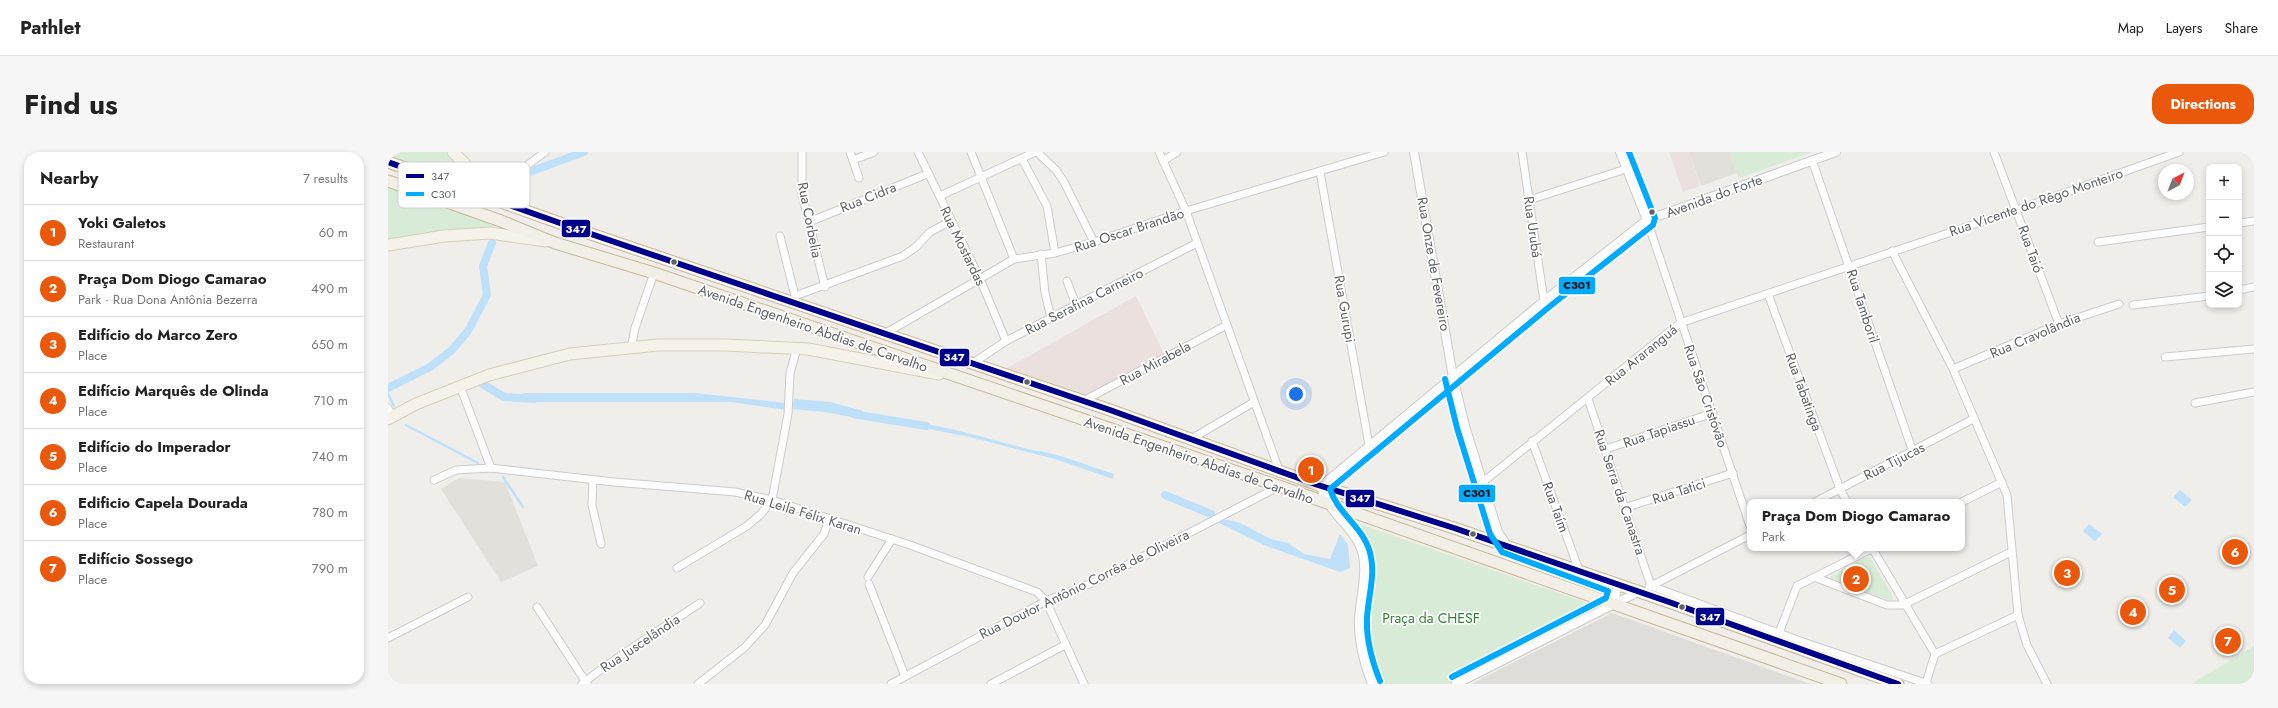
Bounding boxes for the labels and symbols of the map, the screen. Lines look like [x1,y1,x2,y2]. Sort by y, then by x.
legend [398,162,530,208]
street label: Rua Vicente do Rêgo Monteiro [1946,163,2126,241]
north arrow [2158,164,2194,200]
text: 347 [431,168,449,184]
street label: Avenida do Forte [1663,169,1765,223]
street label: Rua Cidra [837,177,899,217]
street label: Rua Corbelia [793,180,827,260]
text: C301 [431,186,456,202]
street label: Rua Onze de Fevereiro [1412,195,1456,333]
street label: Rua Urubá [1519,195,1547,259]
street label: Rua Mostardas [935,203,991,289]
street label: Rua Oscar Brandão [1072,203,1187,257]
unlabelled marker [1647,207,1657,217]
line badge: 347 [561,219,591,238]
text: 347 [565,221,587,237]
street label: Rua Taió [2013,222,2049,276]
unlabelled marker [669,257,679,267]
street label: Rua Serafina Carneiro [1022,262,1147,339]
street label: Rua Tamboril [1842,267,1884,345]
street label: Rua Gurupi [1329,274,1361,344]
line badge: C301 [1558,276,1596,295]
text: C301 [1563,277,1591,293]
street label: Avenida Engenheiro Abdias de Carvalho [696,279,931,377]
street label: Rua Cravolândia [1987,307,2083,363]
street label: Rua Araranguá [1601,320,1681,390]
street label: Rua Mirabela [1116,336,1194,390]
street label: Rua São Cristóvão [1679,342,1733,450]
line badge: 347 [939,348,970,367]
text: 347 [943,349,965,365]
street label: Rua Tabatinga [1781,350,1827,434]
unlabelled marker [1022,377,1032,387]
your location [1286,384,1306,404]
street label: Rua Tapiassu [1620,409,1698,453]
street label: Avenida Engenheiro Abdias de Carvalho [1082,411,1317,509]
street label: Rua Serra da Canastra [1589,427,1651,557]
street label: Rua Tijucas [1860,437,1928,485]
pin: 1 [1298,455,1324,485]
street label: Rua Tatici [1650,473,1708,509]
street label: Rua Taím [1538,479,1574,535]
line badge: C301 [1458,484,1496,503]
street label: Rua Leila Félix Karan [742,485,864,539]
text: C301 [1463,485,1491,501]
line badge: 347 [1345,489,1375,508]
text: 347 [1349,490,1371,506]
street label: Rua Doutor Antônio Corrêa de Oliveira [976,524,1192,644]
unlabelled marker [1468,529,1478,539]
pin: 6 [2222,537,2248,567]
pin: 3 [2054,558,2080,588]
pin: 2 [1843,564,1869,594]
pin: 5 [2159,575,2185,605]
pin: 4 [2120,597,2146,627]
unlabelled marker [1677,602,1687,612]
line badge: 347 [1695,607,1725,626]
park label: Praça da CHESF [1382,608,1480,628]
street label: Rua Juscelândia [596,609,684,677]
text: 347 [1699,609,1721,625]
pin: 7 [2215,626,2241,656]

